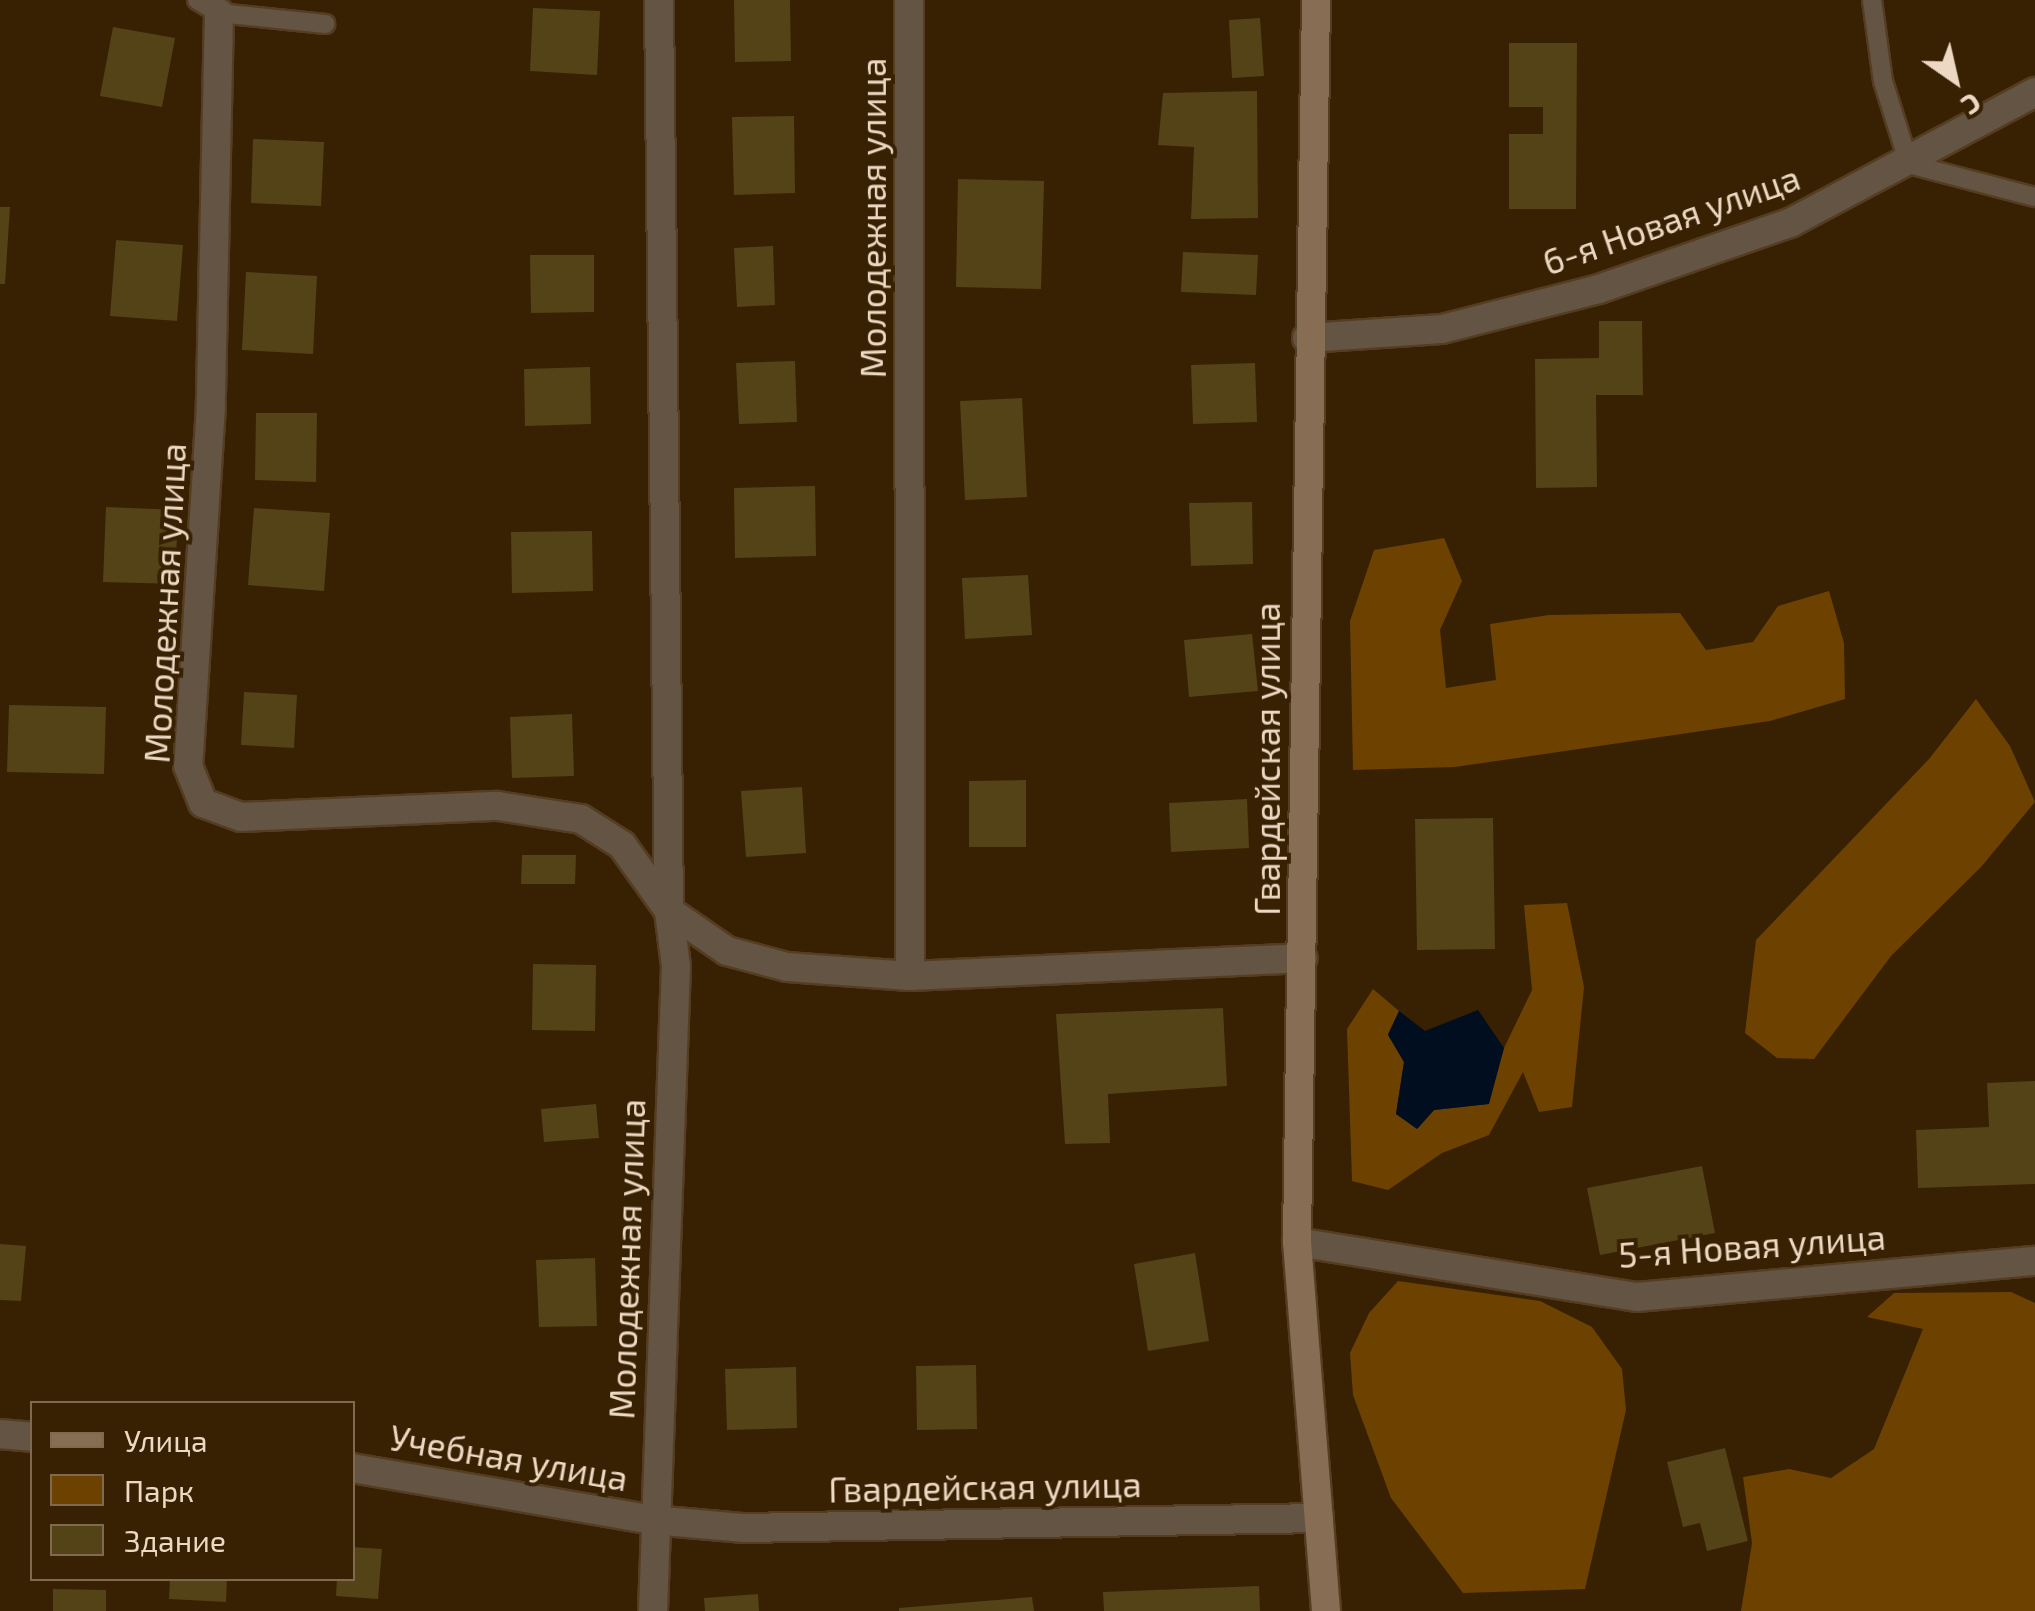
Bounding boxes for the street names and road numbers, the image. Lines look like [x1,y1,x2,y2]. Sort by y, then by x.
street label: Молодежная улица [851,58,893,378]
street label: 6-я Новая улица [1537,155,1805,283]
street label: Молодежная улица [135,442,193,764]
street label: Гвардейская улица [1245,602,1287,916]
street label: Молодежная улица [599,1098,653,1420]
street label: 5-я Новая улица [1617,1215,1887,1275]
street label: Учебная улица [387,1415,631,1499]
street label: Гвардейская улица [828,1462,1142,1510]

